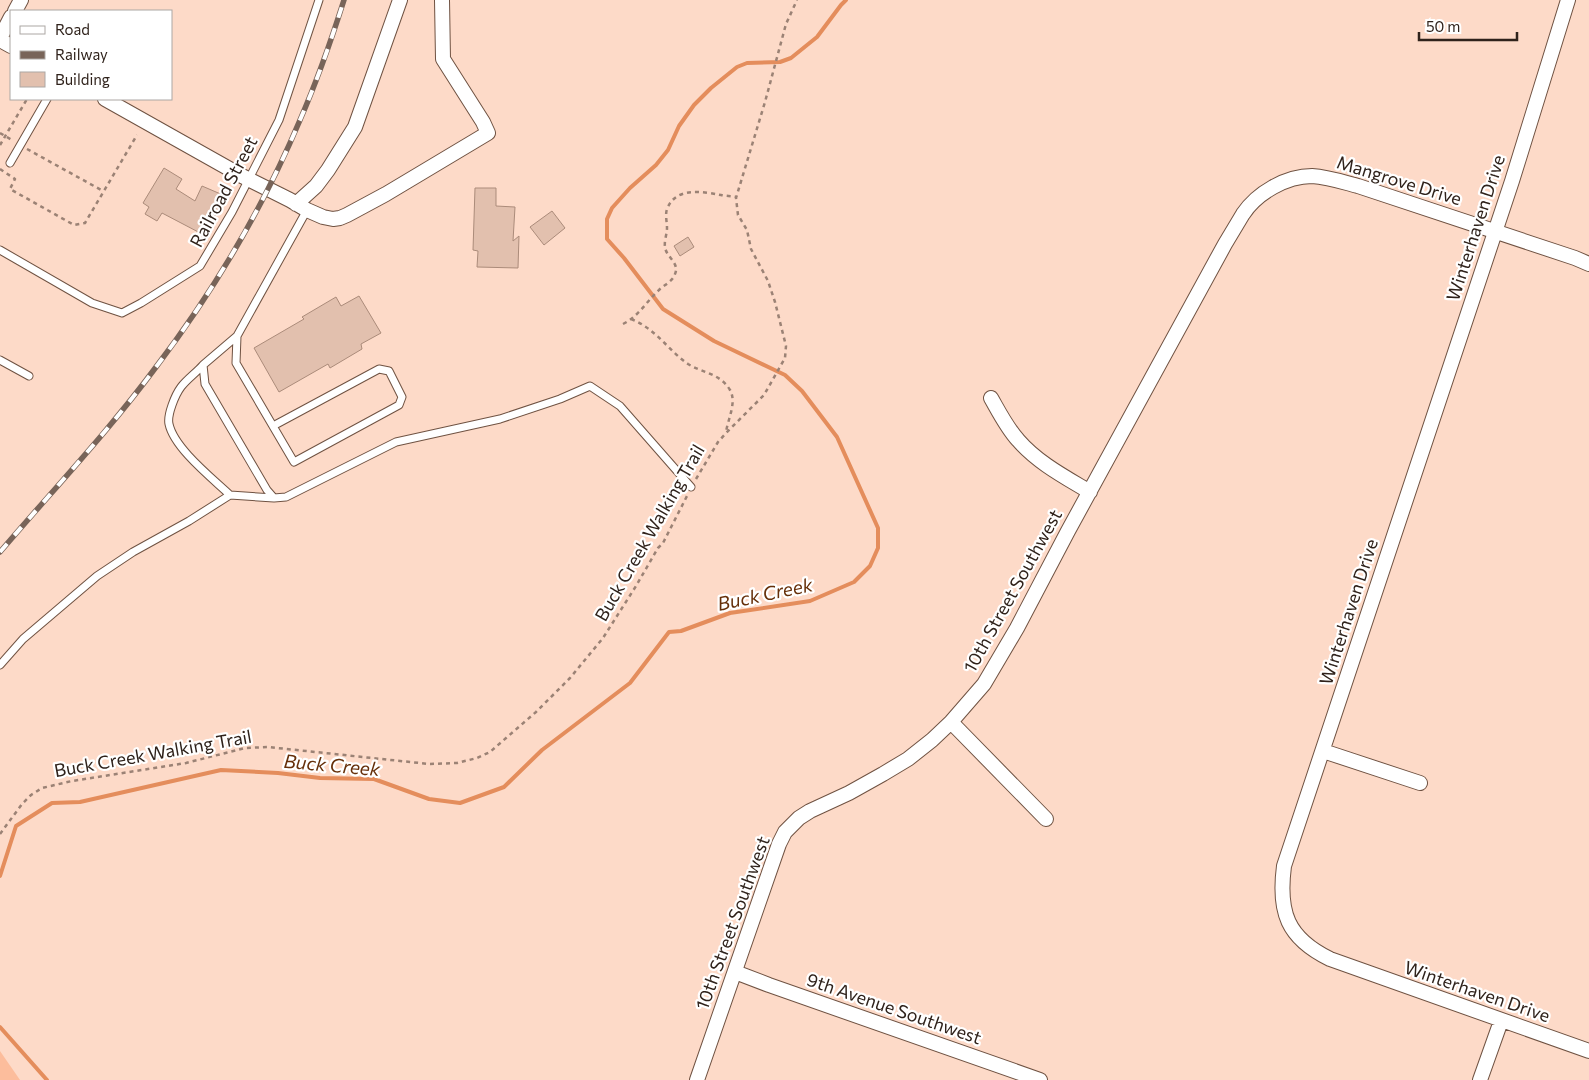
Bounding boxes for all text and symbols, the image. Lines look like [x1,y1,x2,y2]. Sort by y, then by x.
legend [10,10,172,100]
scale bar [1419,10,1516,42]
text: 50 m [1426,17,1460,35]
text: Road [55,20,90,38]
text: Railway [55,45,108,63]
text: Building [55,70,110,88]
street label: Railroad Street [185,132,262,251]
street label: Mangrove Drive [1334,151,1464,209]
street label: Winterhaven Drive [1441,152,1509,304]
street label: Buck Creek Walking Trail [590,440,709,625]
street label: 10th Street Southwest [958,505,1066,676]
street label: Winterhaven Drive [1314,536,1382,688]
water label: Buck Creek [715,572,815,615]
street label: Buck Creek Walking Trail [52,725,253,781]
water label: Buck Creek [283,749,382,780]
street label: 10th Street Southwest [690,833,774,1012]
street label: Winterhaven Drive [1402,956,1553,1026]
street label: 9th Avenue Southwest [804,968,985,1048]

